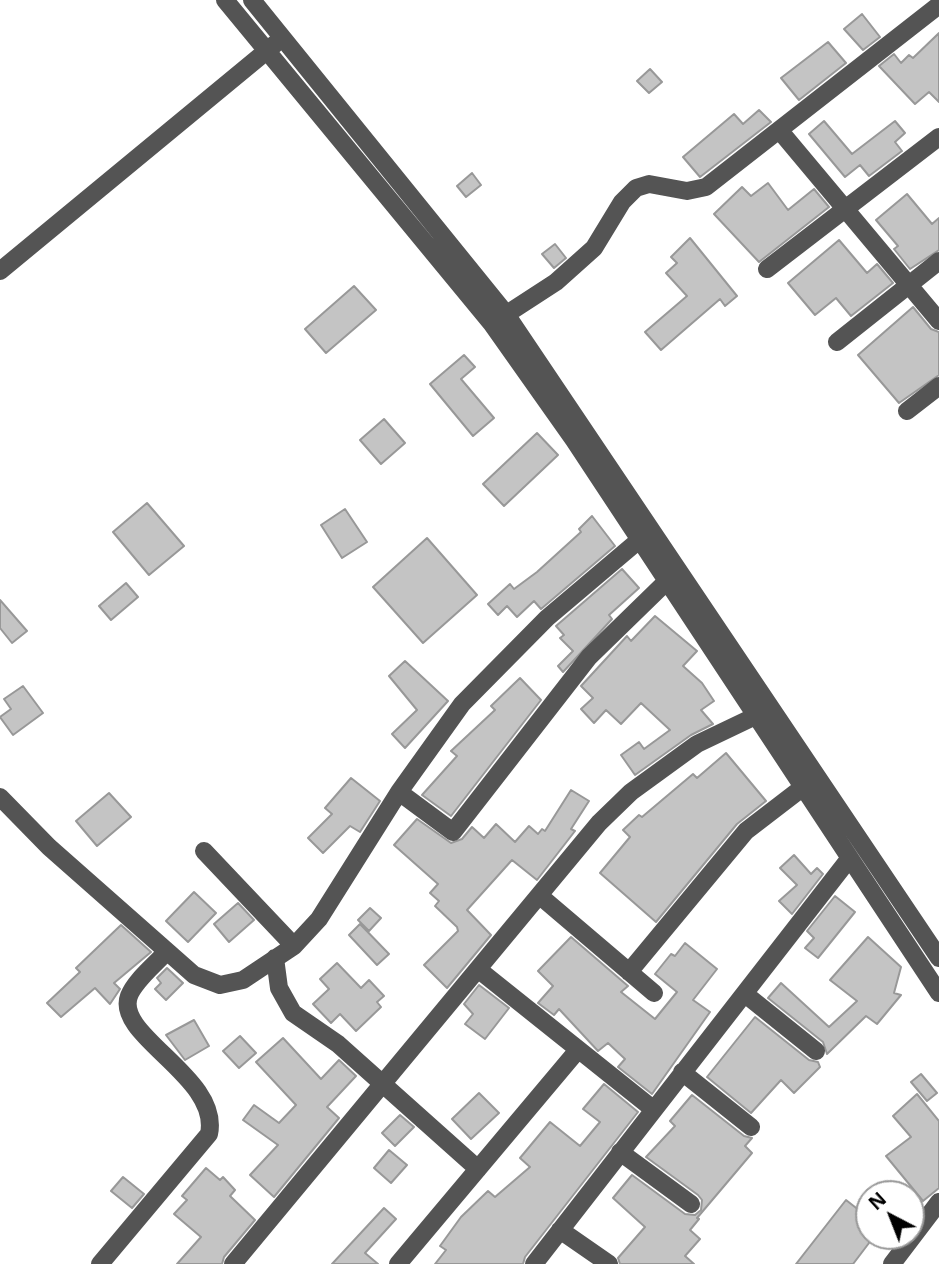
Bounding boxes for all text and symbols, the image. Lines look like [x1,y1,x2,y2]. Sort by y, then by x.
north arrow [855,1180,925,1250]
text: N [863,1186,892,1216]

